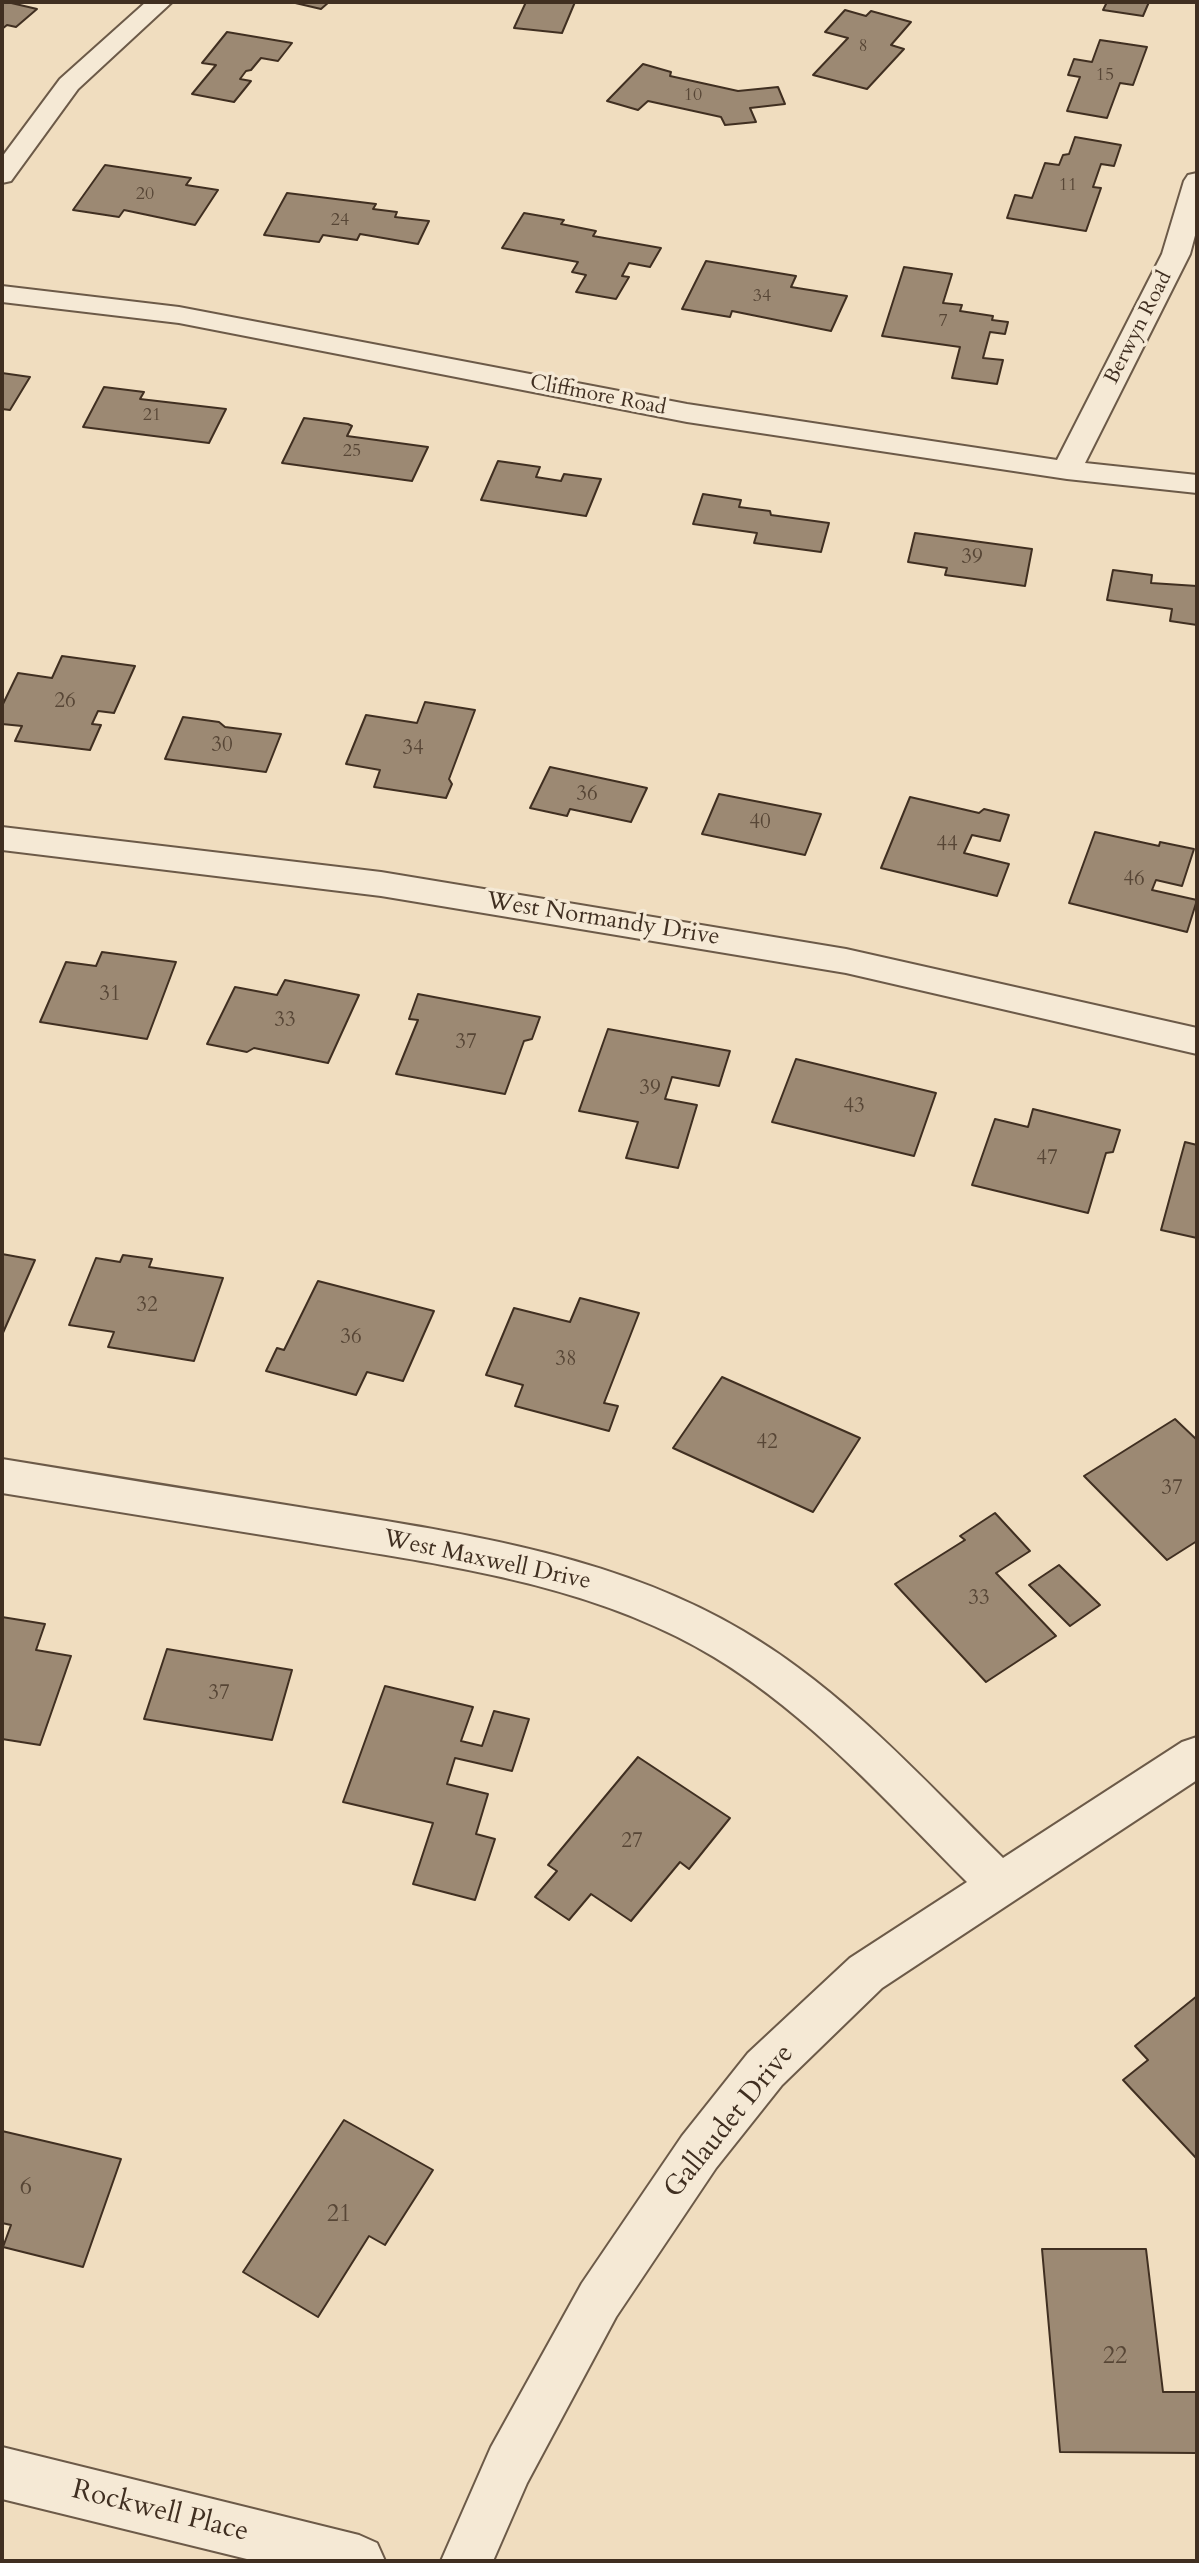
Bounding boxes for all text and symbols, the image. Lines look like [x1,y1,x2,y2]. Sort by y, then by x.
house number: 8 [858,36,868,58]
house number: 15 [1096,65,1114,87]
house number: 10 [684,85,702,107]
house number: 11 [1059,175,1077,197]
house number: 20 [136,184,154,206]
house number: 24 [331,210,349,232]
street label: Berwyn Road [1100,267,1178,389]
house number: 34 [753,286,771,308]
house number: 7 [938,311,948,333]
street label: Cliffmore Road [528,370,668,422]
house number: 21 [143,405,161,427]
house number: 25 [343,441,361,463]
house number: 39 [961,545,983,571]
house number: 26 [54,689,76,715]
house number: 30 [211,733,233,759]
house number: 34 [402,736,424,762]
house number: 36 [576,782,598,808]
house number: 40 [749,810,771,836]
house number: 44 [936,832,958,858]
house number: 46 [1123,867,1145,893]
street label: West Normandy Drive [484,887,722,953]
house number: 31 [99,982,121,1008]
house number: 33 [274,1008,296,1034]
house number: 37 [455,1030,477,1056]
house number: 39 [639,1076,661,1102]
house number: 43 [843,1094,865,1120]
house number: 47 [1036,1146,1058,1172]
house number: 32 [136,1293,158,1319]
house number: 36 [340,1325,362,1351]
house number: 38 [555,1347,577,1373]
house number: 42 [756,1430,778,1456]
house number: 37 [1161,1476,1183,1502]
street label: West Maxwell Drive [381,1525,593,1597]
house number: 33 [968,1586,990,1612]
house number: 37 [208,1681,230,1707]
house number: 27 [621,1829,643,1855]
street label: Gallaudet Drive [658,2039,802,2205]
house number: 6 [20,2174,32,2202]
house number: 21 [327,2201,351,2229]
house number: 22 [1103,2343,1127,2371]
street label: Rockwell Place [68,2474,252,2550]

